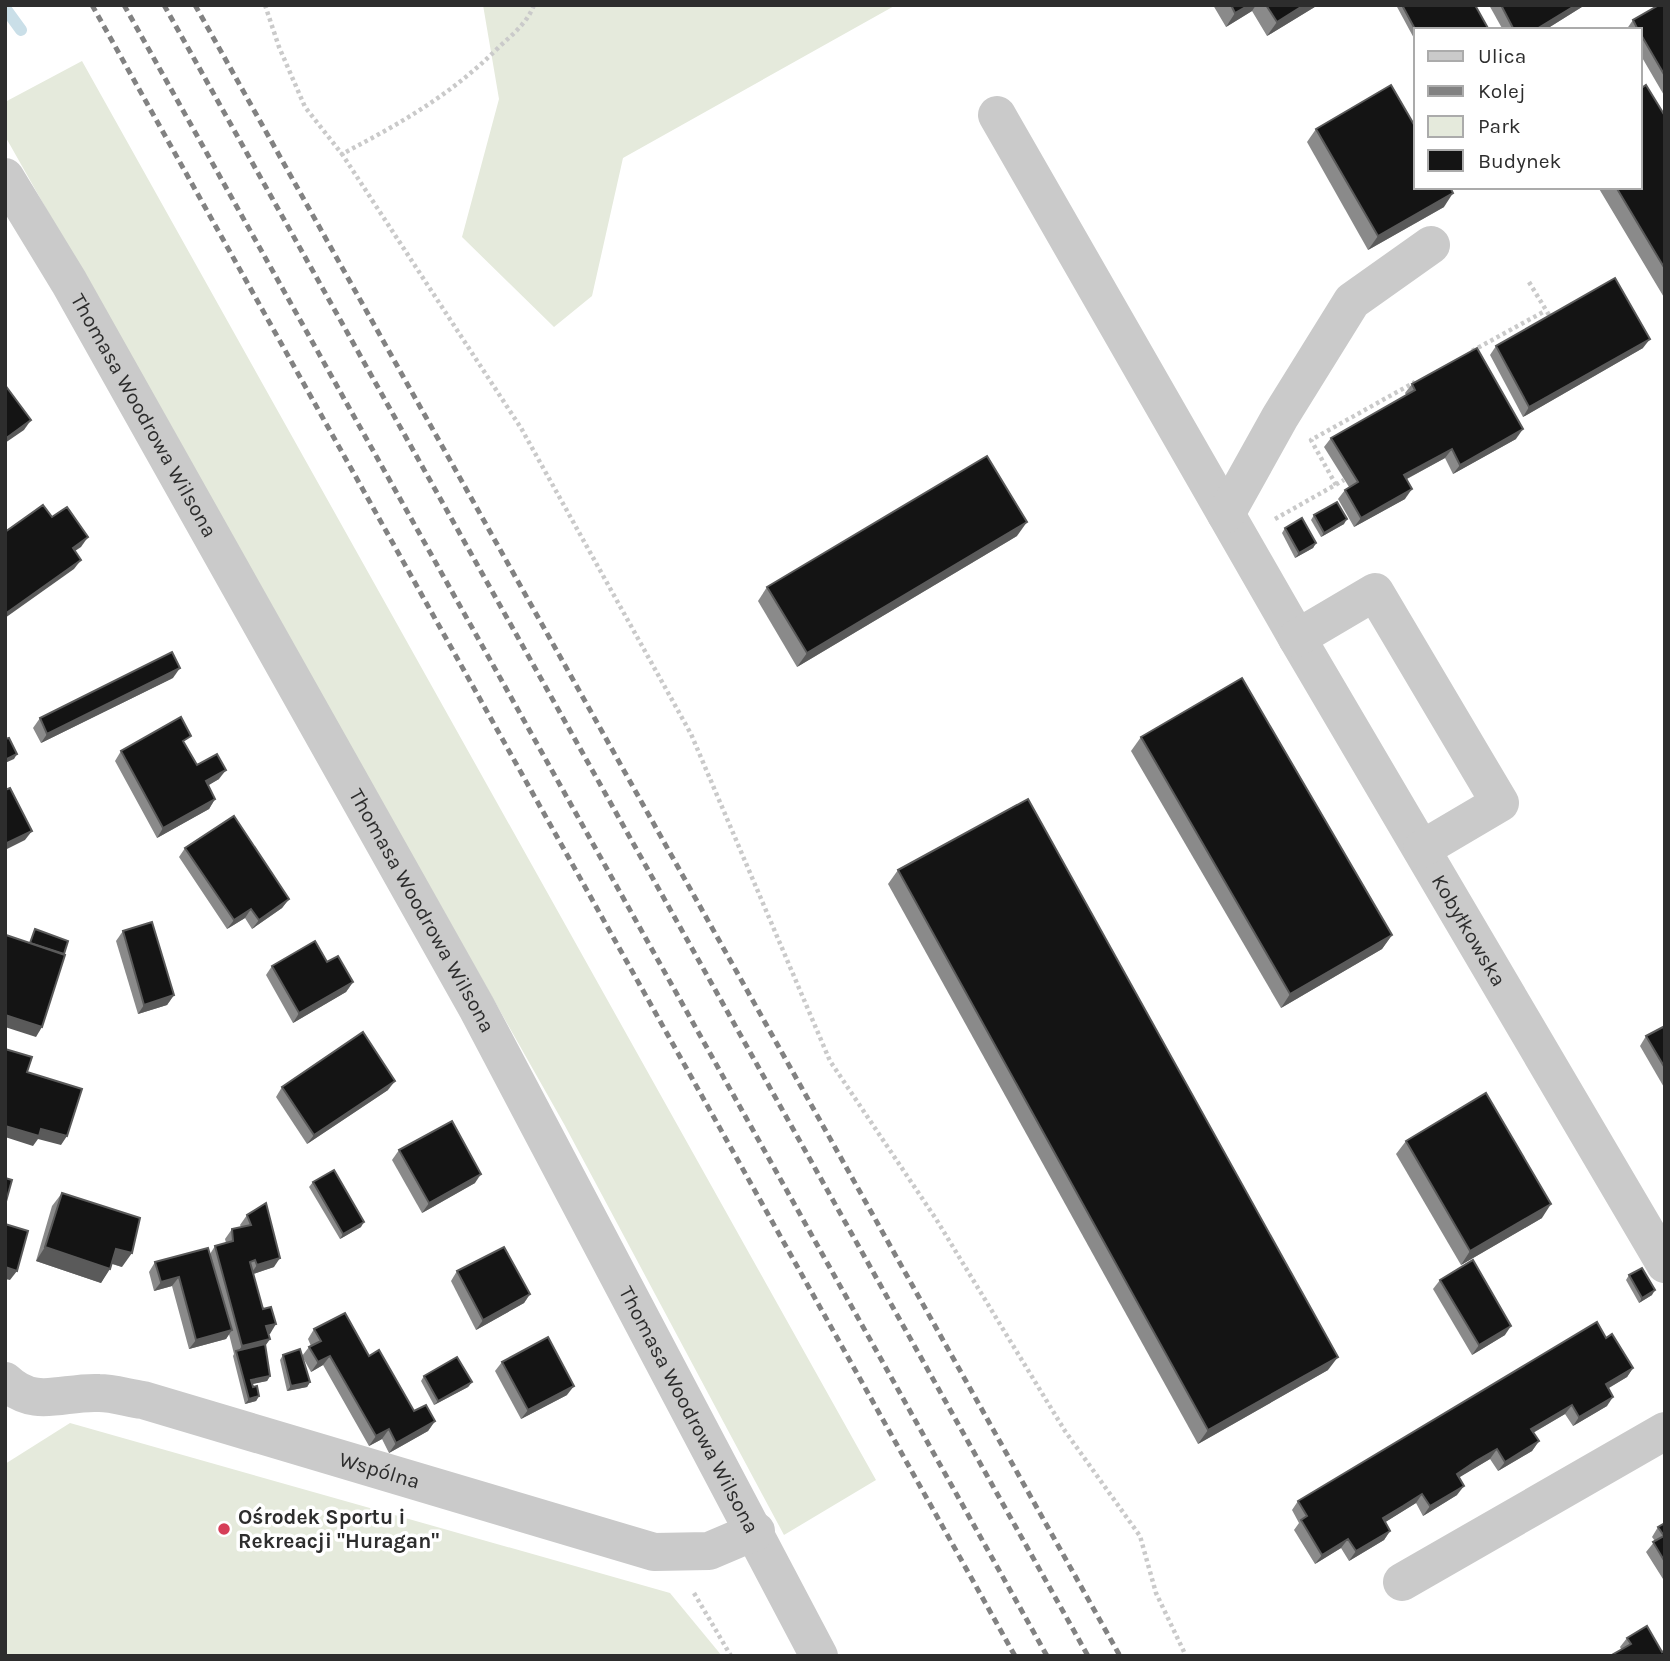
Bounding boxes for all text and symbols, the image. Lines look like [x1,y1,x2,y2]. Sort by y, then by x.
legend [1414,28,1642,189]
text: Ulica [1478,44,1526,68]
text: Kolej [1478,79,1525,103]
text: Park [1478,114,1521,138]
text: Budynek [1478,149,1561,173]
street label: Thomasa Woodrowa Wilsona [66,289,222,541]
street label: Thomasa Woodrowa Wilsona [344,785,500,1037]
street label: Kobyłkowska [1427,870,1511,990]
street label: Thomasa Woodrowa Wilsona [614,1282,764,1537]
street label: Wspólna [336,1447,423,1494]
place label: Ośrodek Sportu i Rekreacji "Huragan" [238,1505,439,1553]
marker: Ośrodek Sportu i Rekreacji "Huragan" [216,1521,232,1537]

